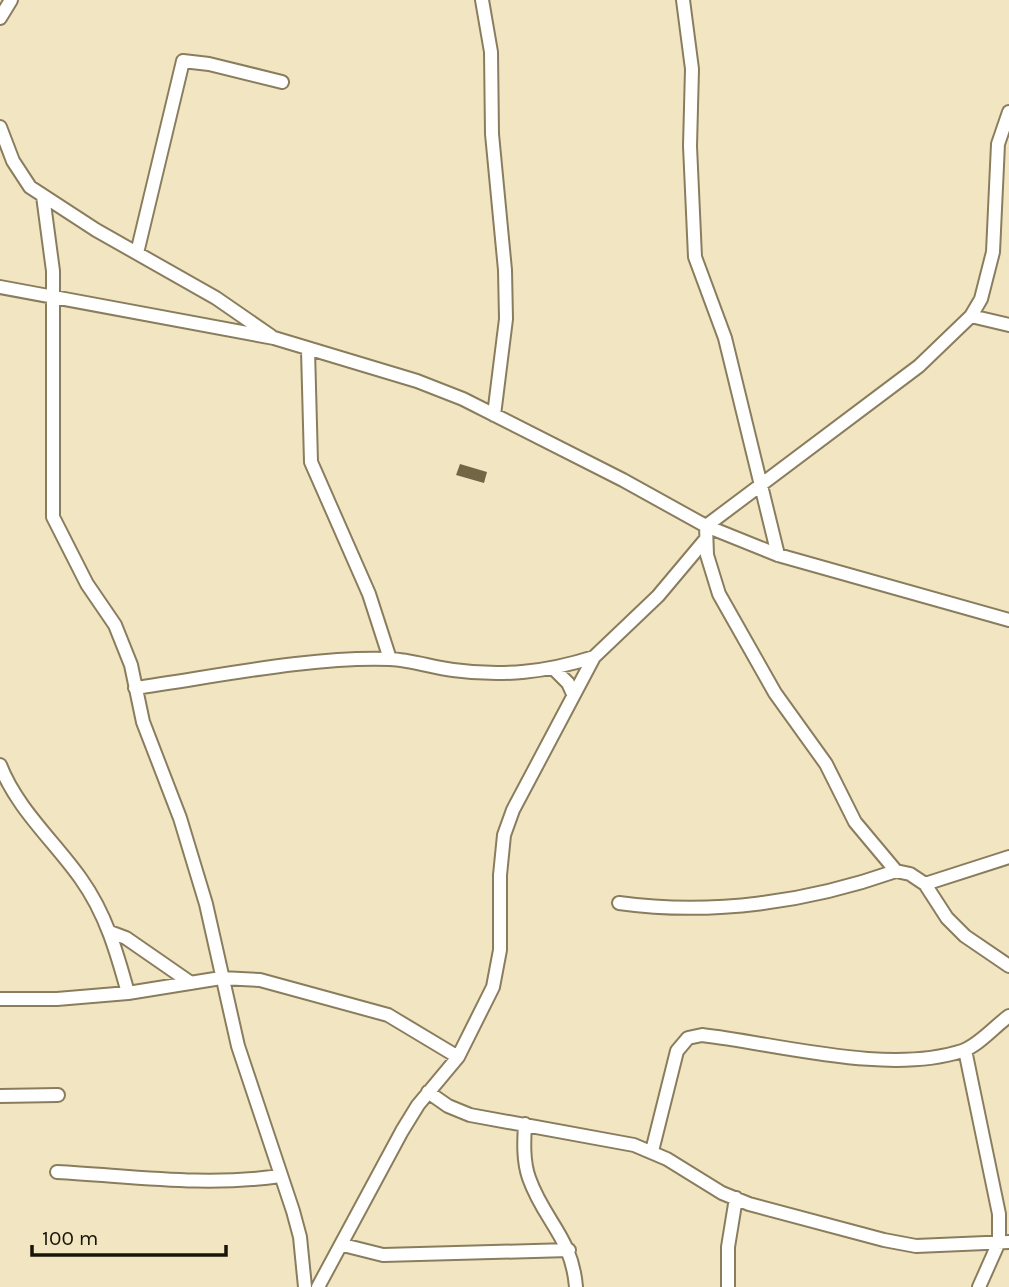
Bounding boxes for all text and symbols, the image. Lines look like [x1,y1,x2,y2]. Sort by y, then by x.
scale bar [32,1214,226,1258]
text: 100 m [42,1226,99,1250]

